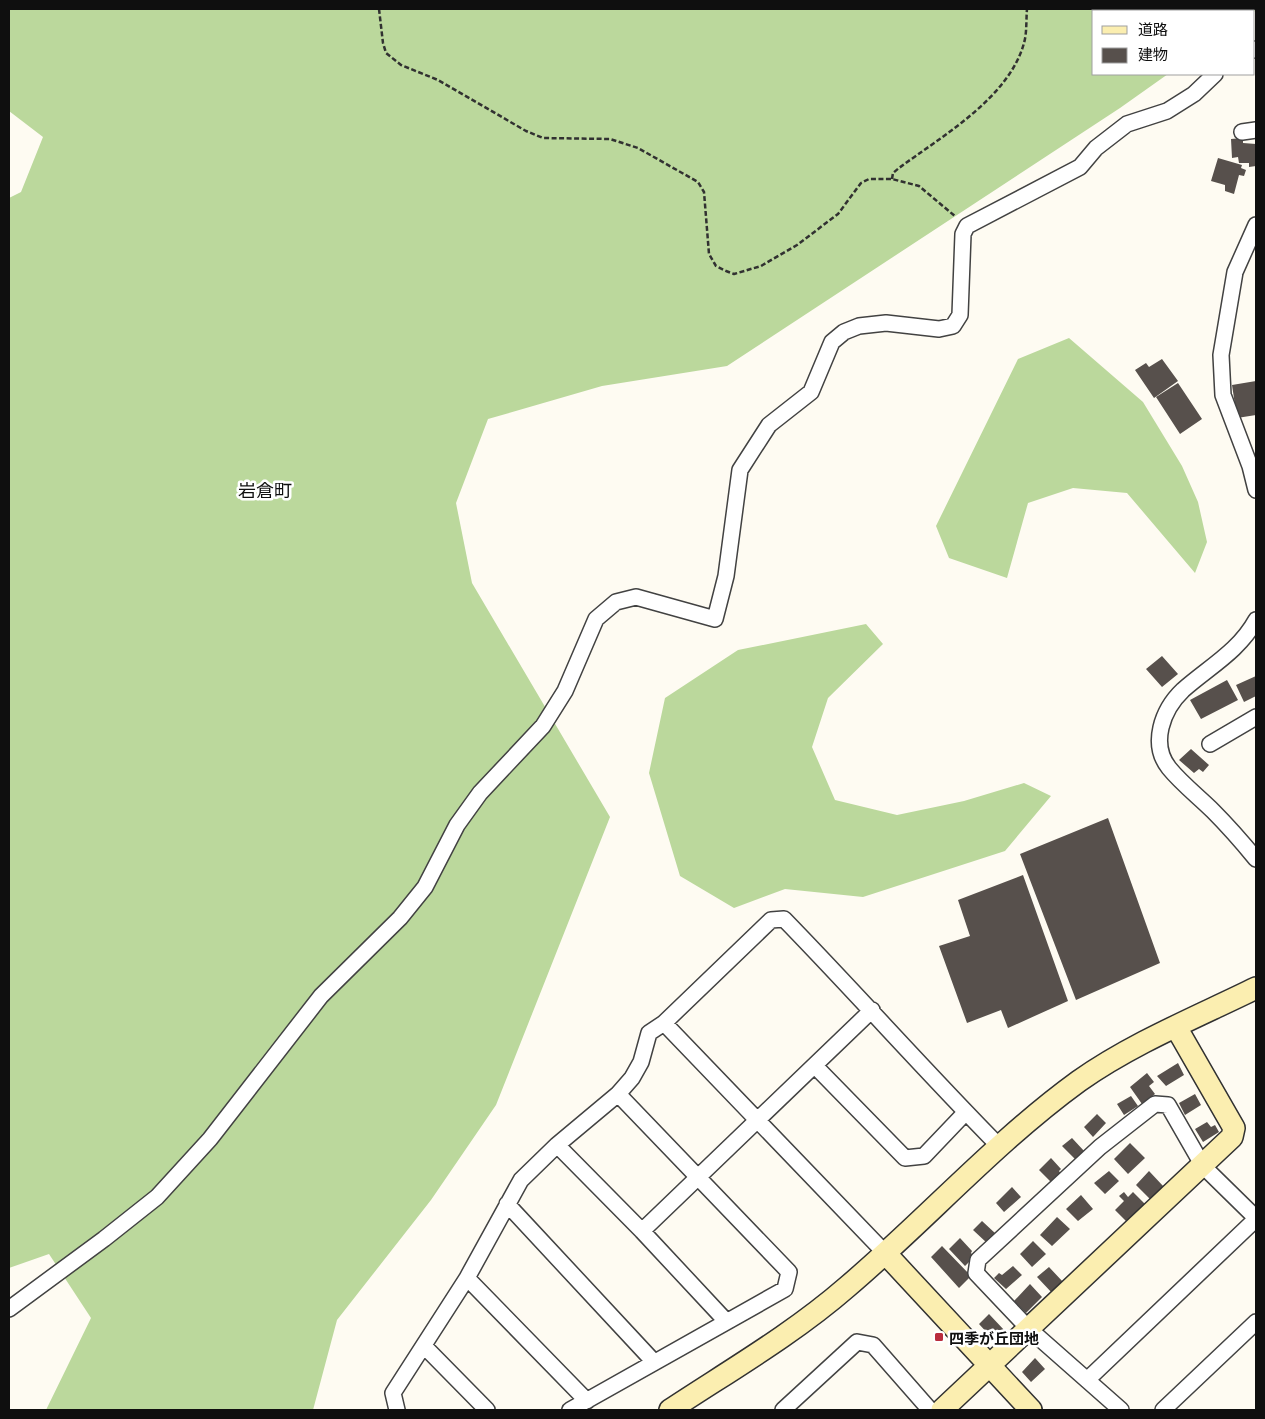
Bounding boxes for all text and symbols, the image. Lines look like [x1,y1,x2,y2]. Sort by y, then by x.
legend [1092,10,1255,75]
text: 道路 [1138,17,1168,40]
text: 建物 [1138,42,1168,65]
district label: 岩倉町 [238,476,292,503]
place label: 四季が丘団地 [949,1326,1039,1349]
marker: 四季が丘団地 [933,1331,945,1343]

